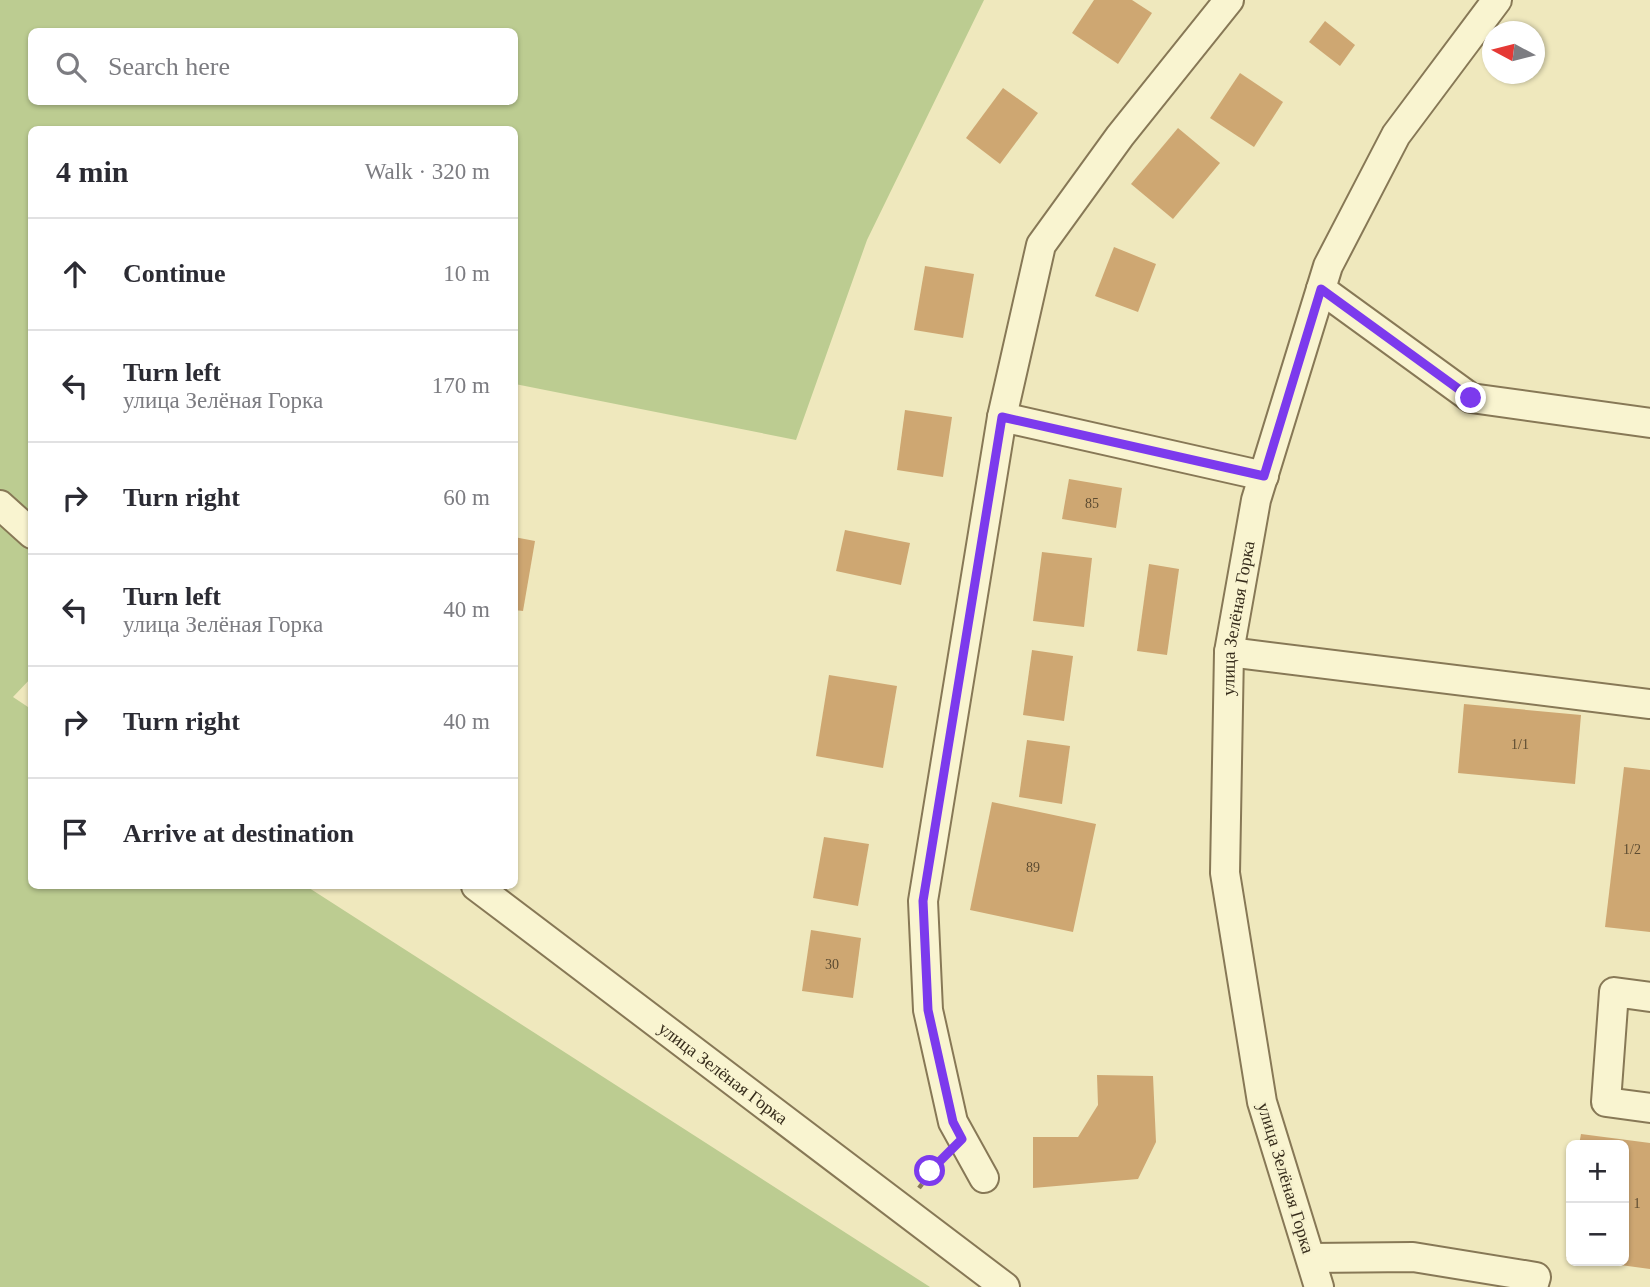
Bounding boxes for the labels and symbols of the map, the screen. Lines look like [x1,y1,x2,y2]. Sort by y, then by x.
north arrow [1482,21,1545,84]
route end [1455,382,1486,413]
house number: 85 [1085,496,1099,511]
street label: улица Зелёная Горка [1218,539,1259,696]
house number: 1/1 [1511,737,1529,752]
house number: 1/2 [1623,842,1641,857]
house number: 89 [1026,860,1040,875]
house number: 30 [825,957,839,972]
street label: улица Зелёная Горка [655,1018,792,1129]
street label: улица Зелёная Горка [1254,1100,1318,1256]
route start [914,1155,945,1186]
house number: 1 [1634,1196,1641,1211]

